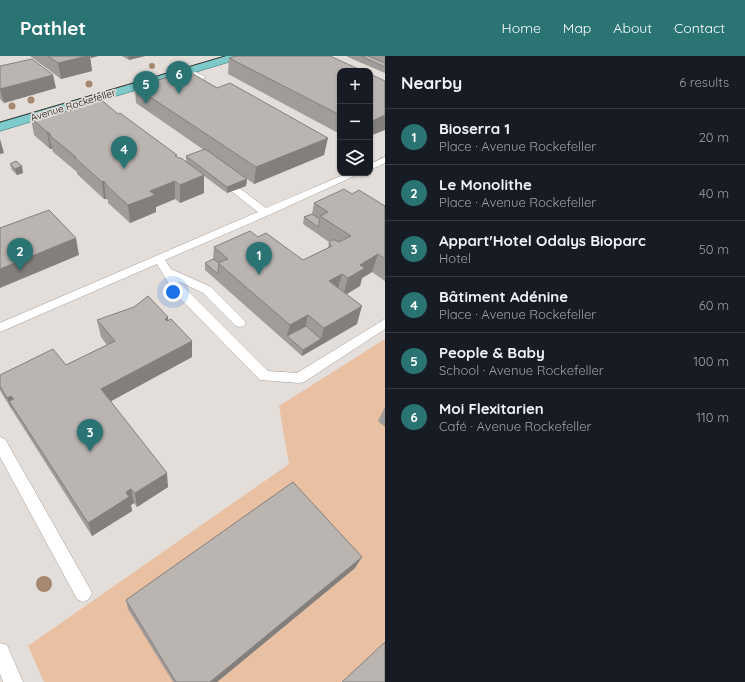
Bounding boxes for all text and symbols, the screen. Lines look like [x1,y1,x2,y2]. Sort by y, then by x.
text: Pathlet [20,16,86,40]
text: Home [502,19,541,37]
text: Map [563,19,591,37]
text: About [613,19,652,37]
text: Contact [674,19,725,37]
pin: 6 [166,61,192,94]
map controls [337,68,373,176]
button: + [337,68,373,104]
pin: 5 [133,71,159,104]
text: Nearby [401,72,462,93]
text: 6 results [679,74,729,90]
street label: Avenue Rockefeller [29,86,117,124]
button: − [337,104,373,140]
text: Bioserra 1 [439,119,510,138]
text: 1 [411,129,417,145]
text: 20 m [699,129,729,145]
pin: 4 [111,136,137,169]
text: Place · Avenue Rockefeller [439,138,596,154]
button: layers [337,140,373,176]
text: Le Monolithe [439,175,532,194]
text: 2 [410,185,418,201]
text: 40 m [699,185,729,201]
text: Place · Avenue Rockefeller [439,194,596,210]
text: Appart'Hotel Odalys Bioparc [439,231,646,250]
pin: 2 [7,238,33,271]
text: 3 [411,241,417,257]
text: 50 m [699,241,729,257]
pin: 1 [246,242,272,275]
text: Hotel [439,250,471,266]
your location [163,282,183,302]
text: Bâtiment Adénine [439,287,568,306]
text: 4 [410,297,418,313]
text: 60 m [699,297,729,313]
text: Place · Avenue Rockefeller [439,306,596,322]
text: People & Baby [439,343,545,362]
text: 5 [410,353,418,369]
text: 100 m [693,353,729,369]
text: School · Avenue Rockefeller [439,362,604,378]
text: Moi Flexitarien [439,399,544,418]
text: 6 [410,409,418,425]
text: 110 m [696,409,729,425]
text: Café · Avenue Rockefeller [439,418,592,434]
pin: 3 [77,419,103,452]

